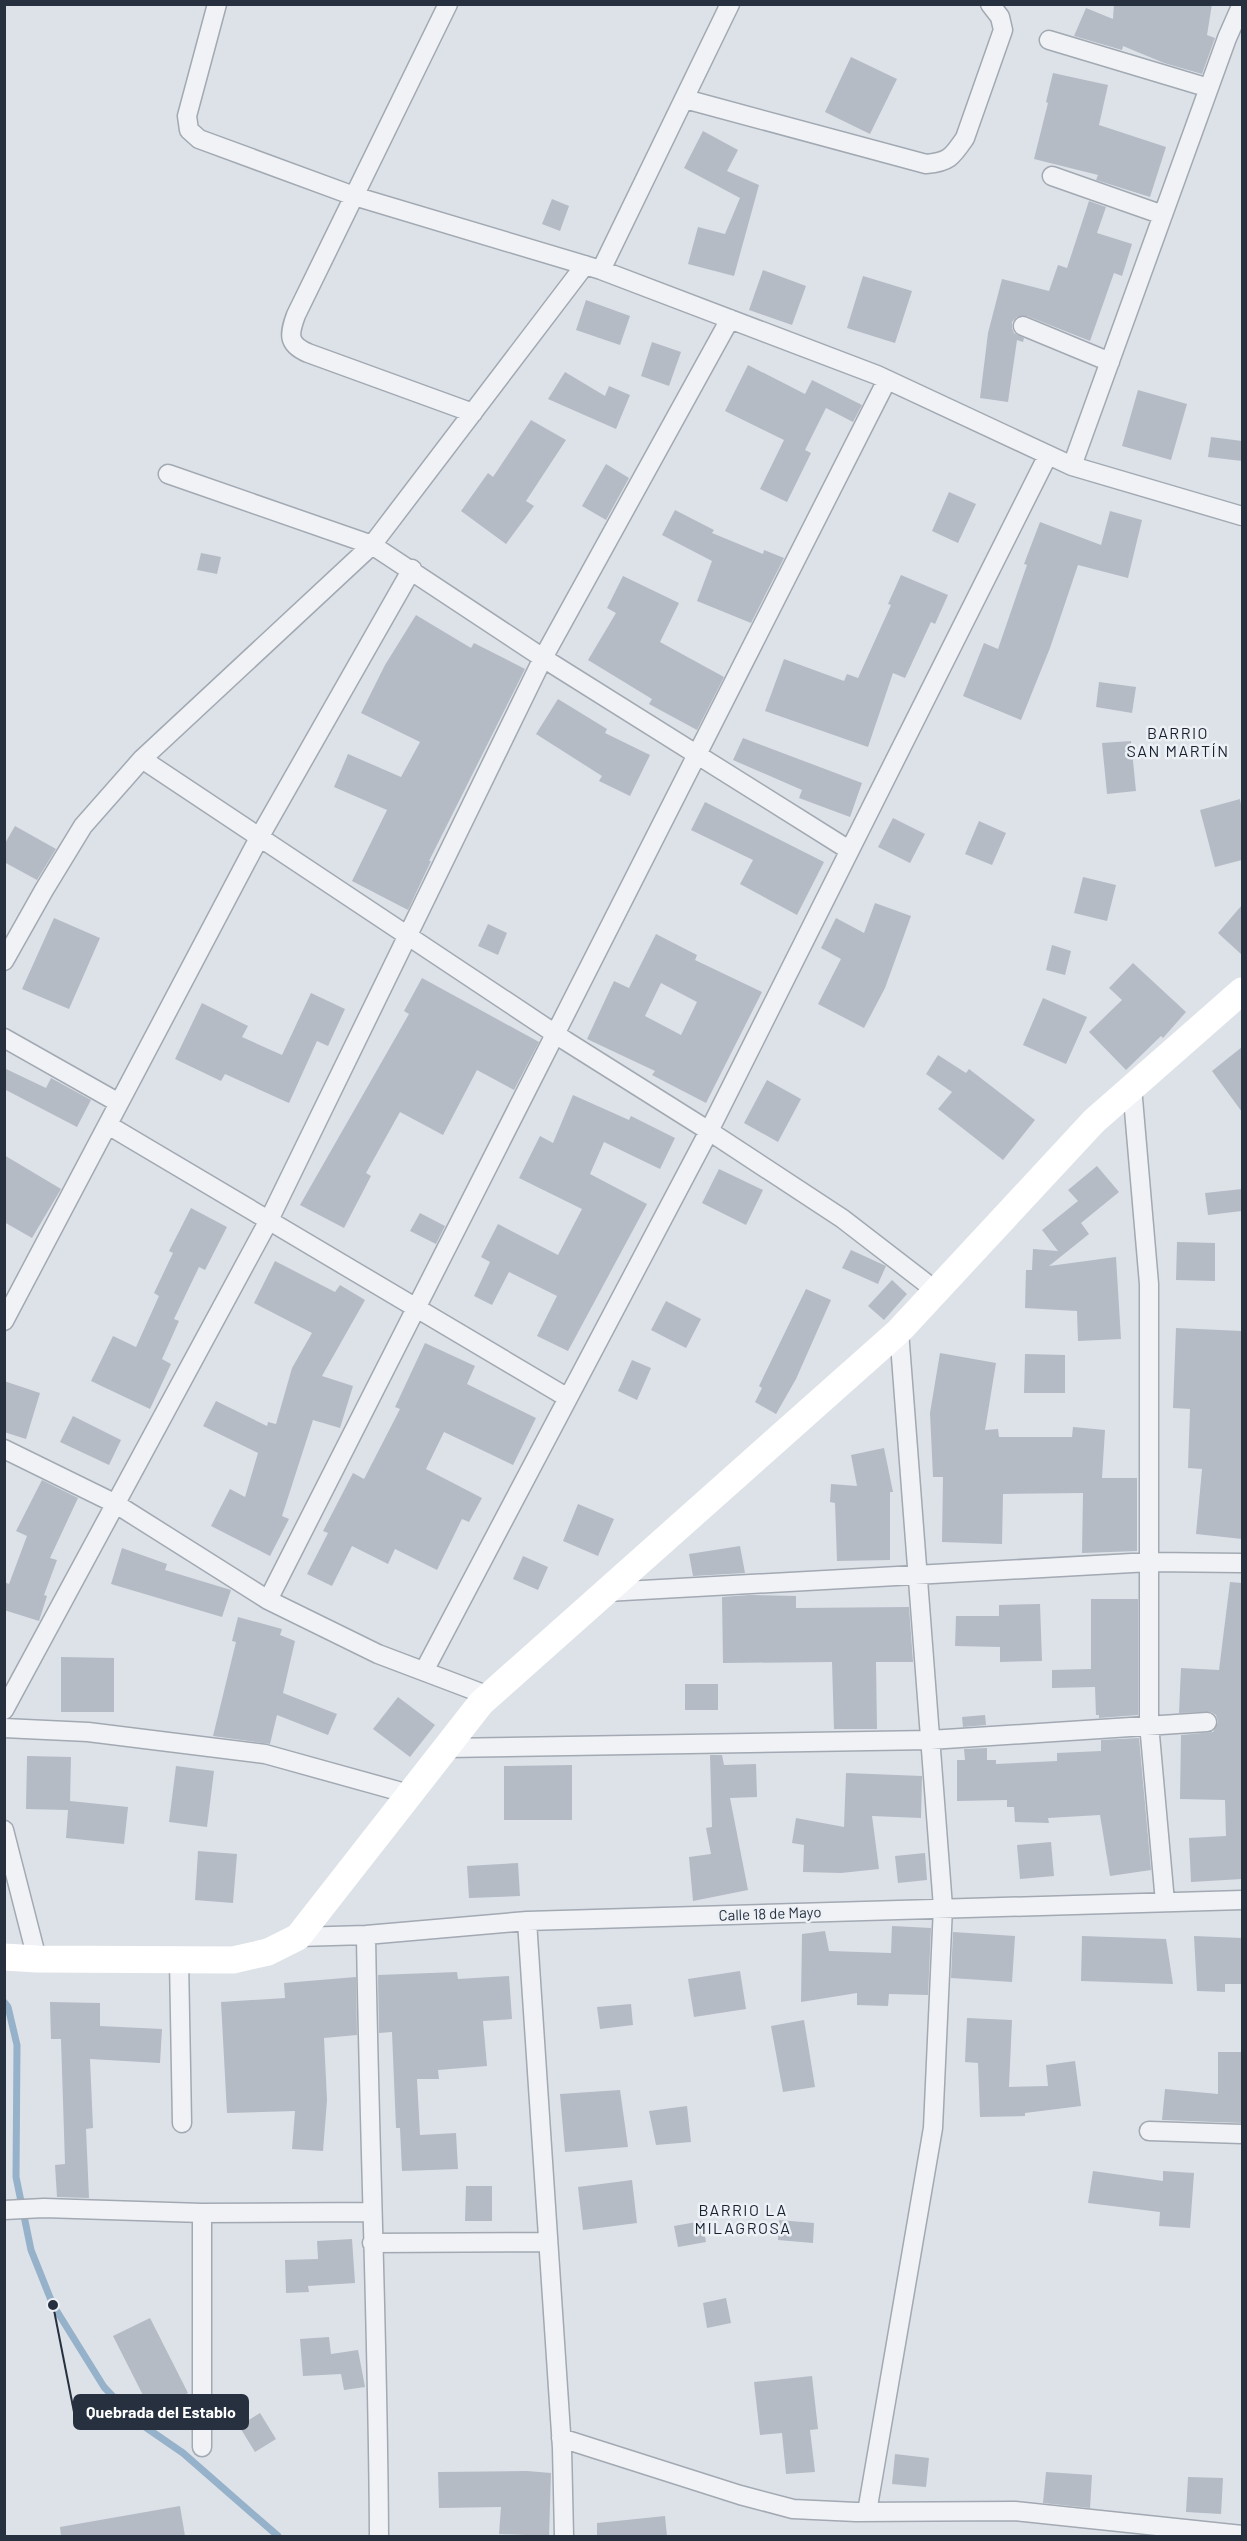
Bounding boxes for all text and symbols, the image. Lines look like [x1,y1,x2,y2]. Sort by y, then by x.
district label: BARRIO SAN MARTÍN [1126,723,1230,760]
street label: Calle 18 de Mayo [718,1902,822,1924]
district label: BARRIO LA MILAGROSA [695,2200,791,2237]
callout: Quebrada del Establo [74,2395,248,2429]
text: Quebrada del Establo [86,2402,236,2421]

